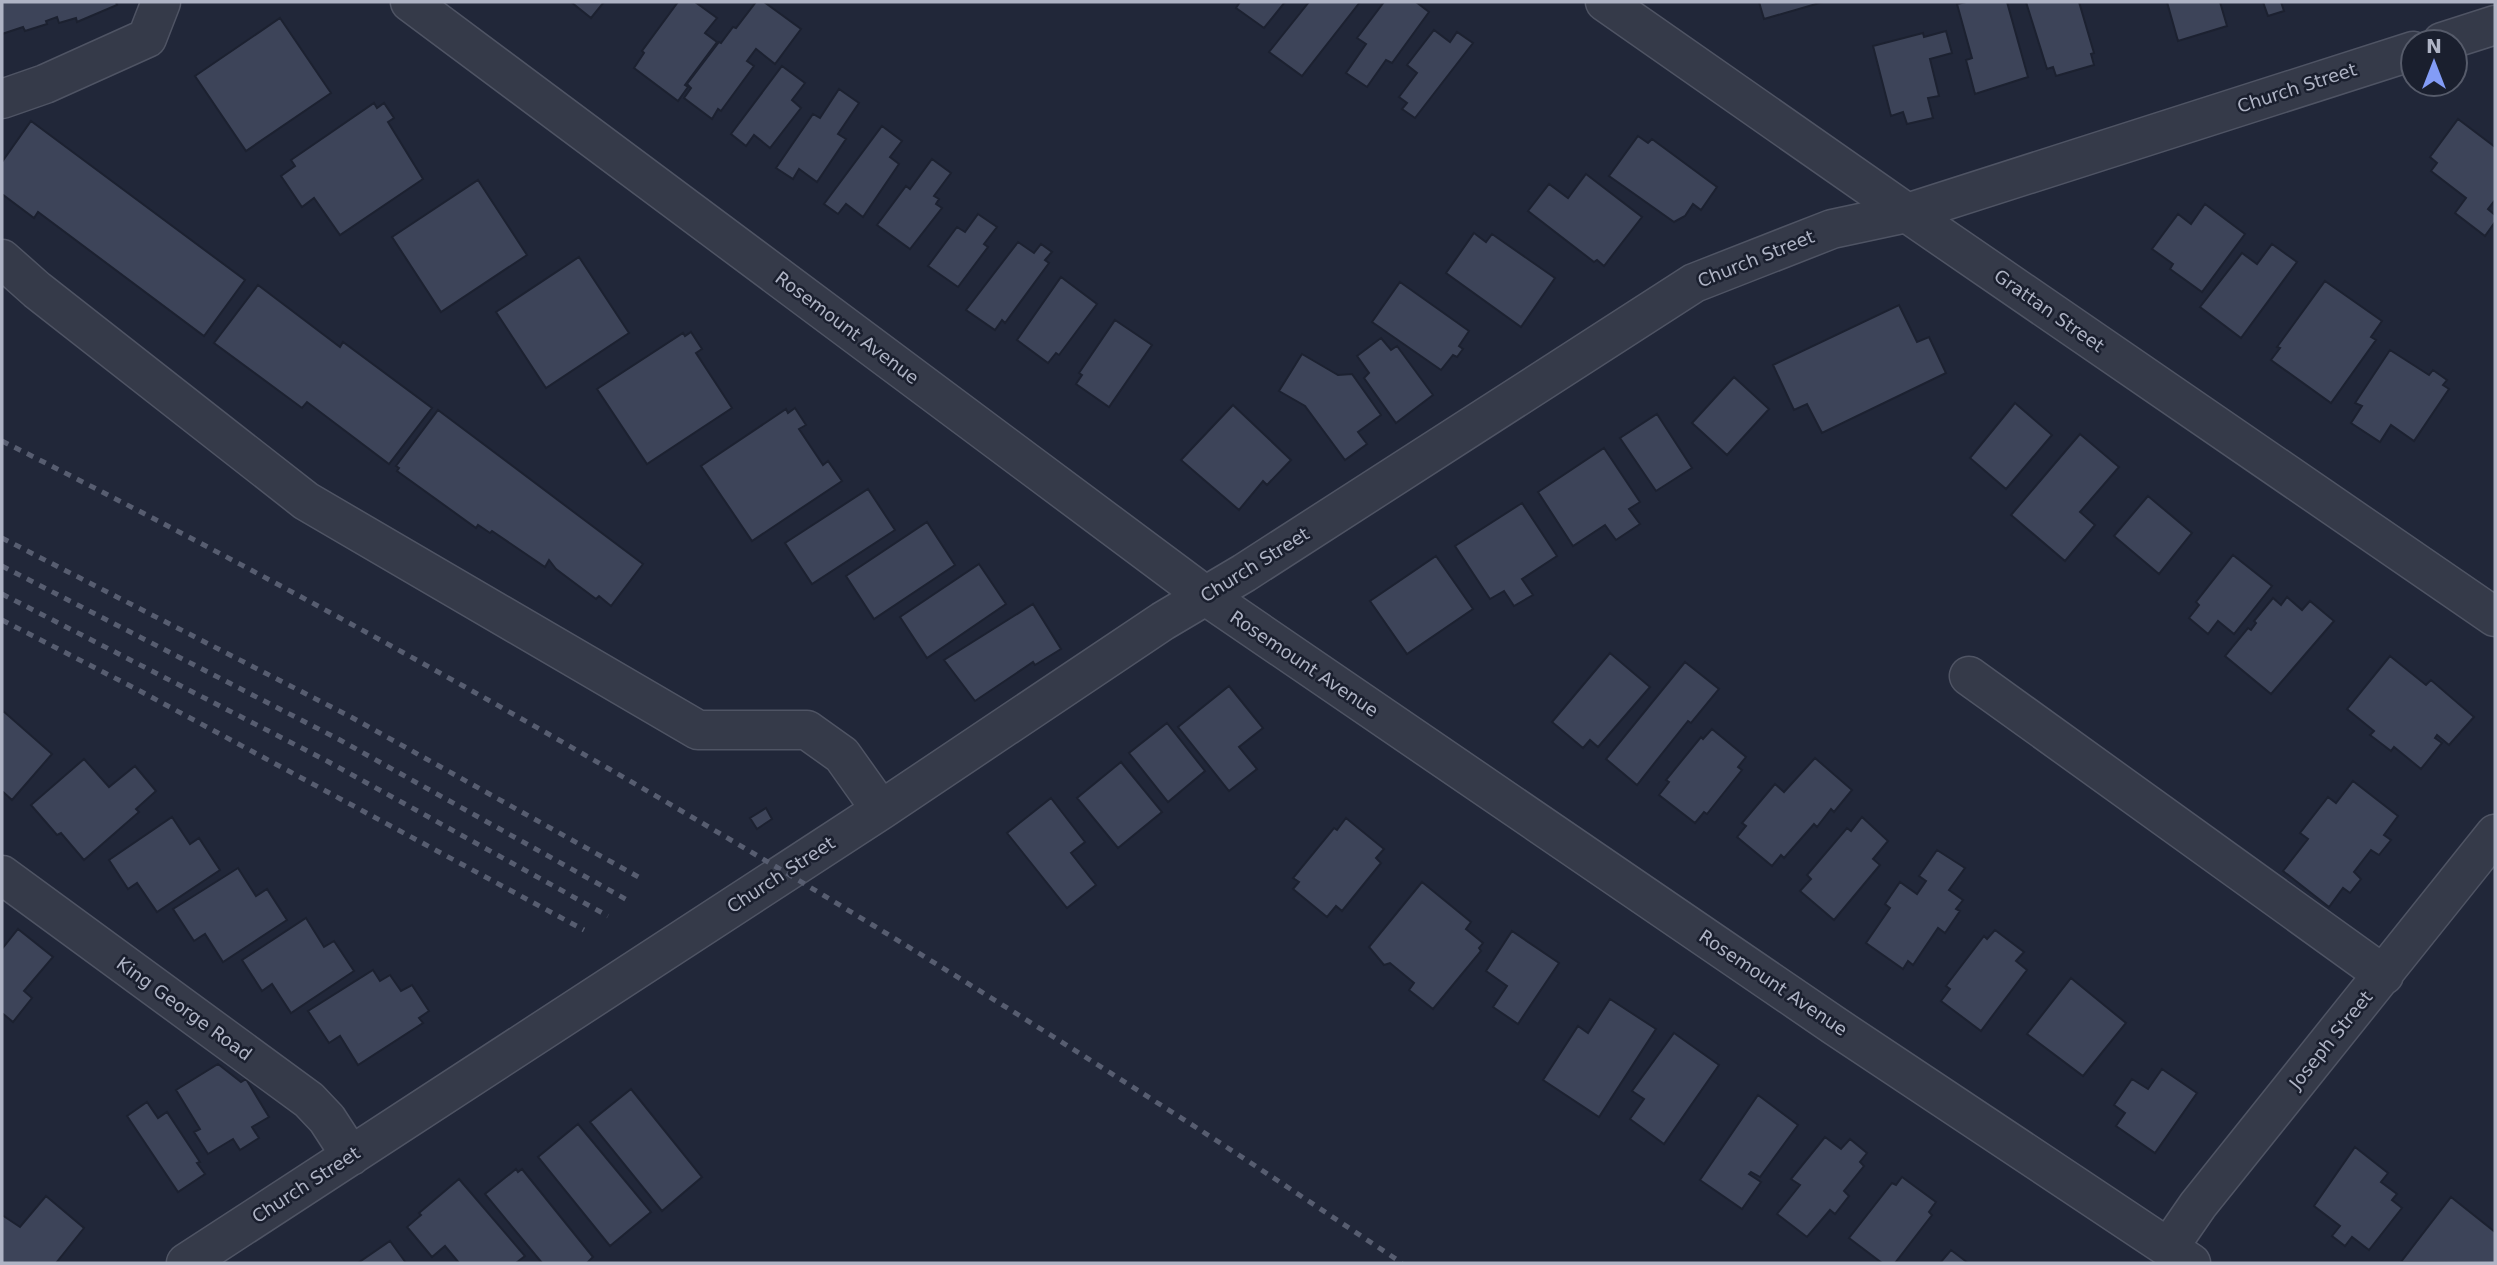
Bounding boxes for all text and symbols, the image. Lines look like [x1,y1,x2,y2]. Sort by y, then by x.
north arrow [2399,28,2469,98]
text: N [2426,35,2442,57]
street label: Church Street [2235,58,2359,117]
street label: Church Street [1694,226,1817,292]
street label: Grattan Street [1990,265,2108,356]
street label: Rosemount Avenue [771,267,923,388]
street label: Church Street [1197,523,1313,606]
street label: Rosemount Avenue [1226,606,1382,721]
street label: Church Street [723,832,838,917]
street label: Rosemount Avenue [1695,925,1851,1040]
street label: King George Road [113,953,256,1065]
street label: Joseph Street [2284,986,2377,1094]
street label: Church Street [248,1142,363,1227]

